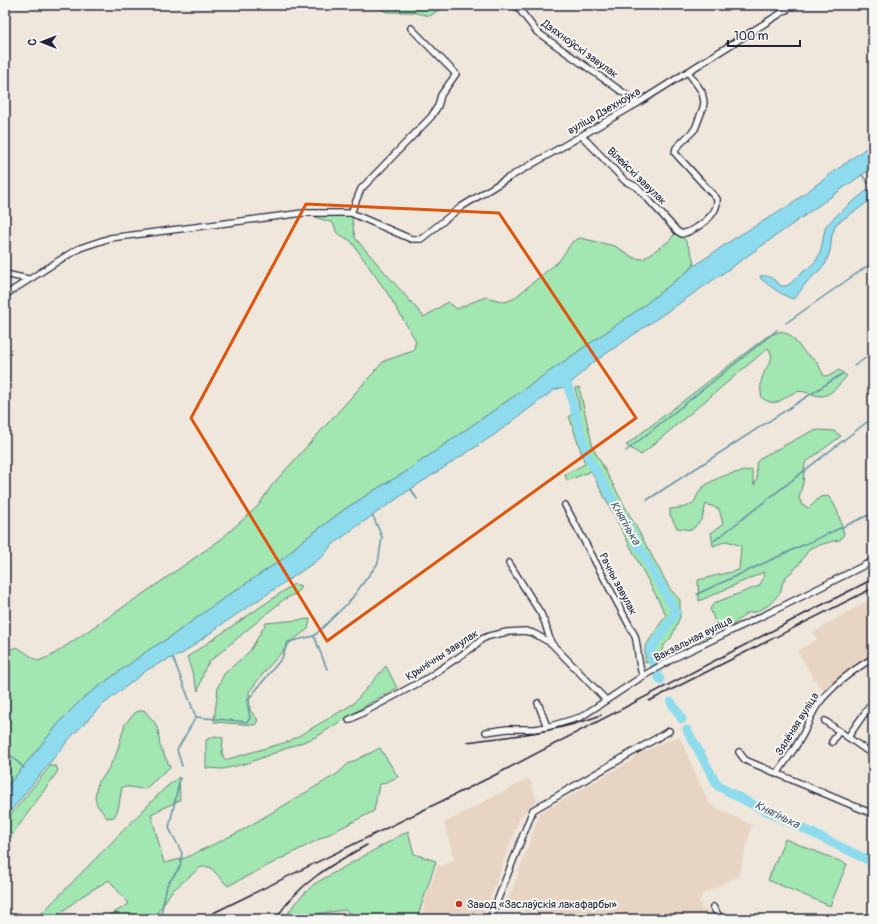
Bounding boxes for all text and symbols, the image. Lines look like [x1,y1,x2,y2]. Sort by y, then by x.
street label: Дзяхноўскі завулак [538,16,621,81]
north arrow [22,22,62,62]
scale bar [728,22,800,48]
text: 100 m [734,29,769,44]
text: С [26,38,39,45]
street label: вуліца Дзехноўка [565,85,643,137]
street label: Вілейскі завулак [605,144,670,208]
water label: Княгінька [606,498,644,549]
street label: Рачны завулак [596,551,640,617]
street label: Вакзальная вуліца [652,614,734,664]
street label: Крынічны завулак [403,627,481,683]
street label: Зялёная вуліца [773,690,821,758]
water label: Княгінька [752,798,803,833]
place label: Завод «Заслаўскія лакафарбы» [467,898,617,911]
marker: Завод «Заслаўскія лакафарбы» [454,899,464,909]

